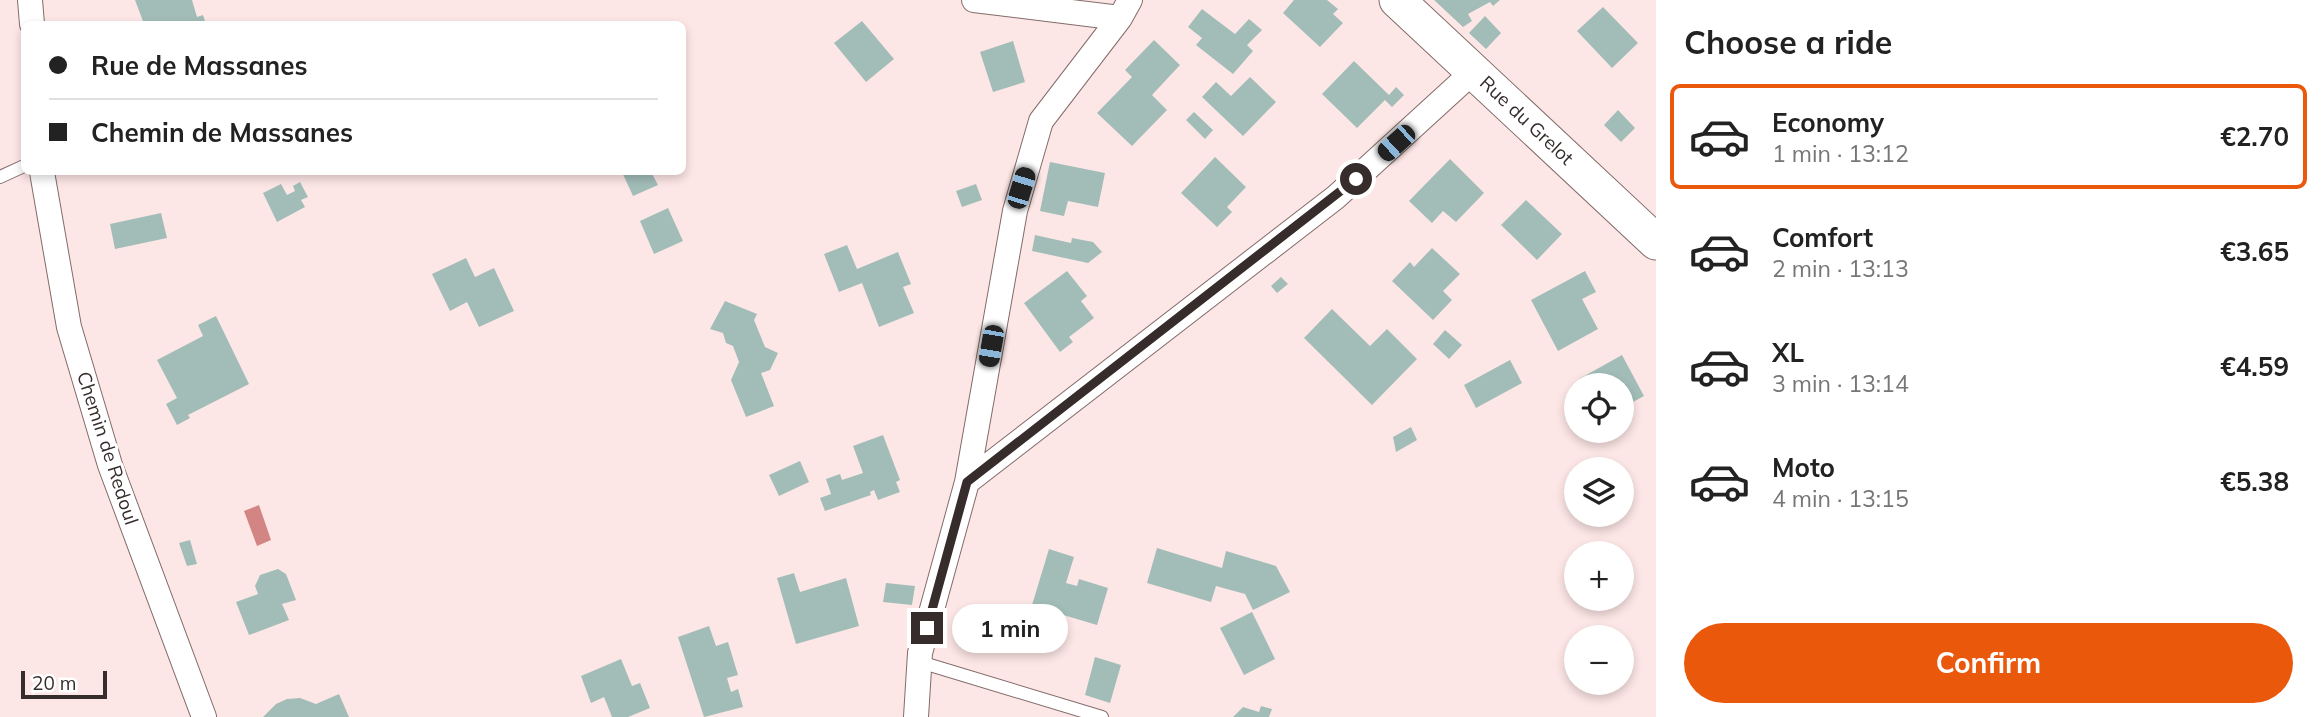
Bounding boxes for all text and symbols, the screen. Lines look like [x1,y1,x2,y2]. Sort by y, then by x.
text: Choose a ride [1684,22,1892,62]
text: Rue de Massanes [91,49,307,82]
street label: Rue du Grelot [1475,70,1579,170]
icon: car [1688,105,1751,168]
text: Economy [1772,106,1884,139]
text: Chemin de Massanes [91,116,353,149]
text: €2.70 [2220,120,2289,153]
car [1374,121,1419,165]
text: 1 min · 13:12 [1772,139,1909,168]
route start [1340,163,1372,195]
car [1005,165,1038,211]
icon: car [1688,220,1751,283]
text: Comfort [1772,221,1873,254]
text: €3.65 [2220,235,2289,268]
text: 2 min · 13:13 [1772,254,1909,283]
car [978,323,1005,369]
icon: car [1688,335,1751,398]
text: XL [1772,336,1804,369]
text: €4.59 [2220,350,2289,383]
street label: Chemin de Redoul [72,368,144,528]
text: 3 min · 13:14 [1772,369,1909,398]
map controls [1564,373,1634,695]
button: locate [1564,373,1634,443]
icon: car [1688,450,1751,513]
text: Moto [1772,451,1835,484]
button: layers [1564,457,1634,527]
text: €5.38 [2220,465,2289,498]
text: 4 min · 13:15 [1772,484,1909,513]
button: + [1564,541,1634,611]
callout: 1 min [951,604,1067,652]
route end [911,612,943,644]
text: 1 min [980,614,1040,643]
button: Confirm [1684,623,2293,703]
button: − [1564,625,1634,695]
scale bar [21,668,107,700]
text: 20 m [32,671,76,695]

